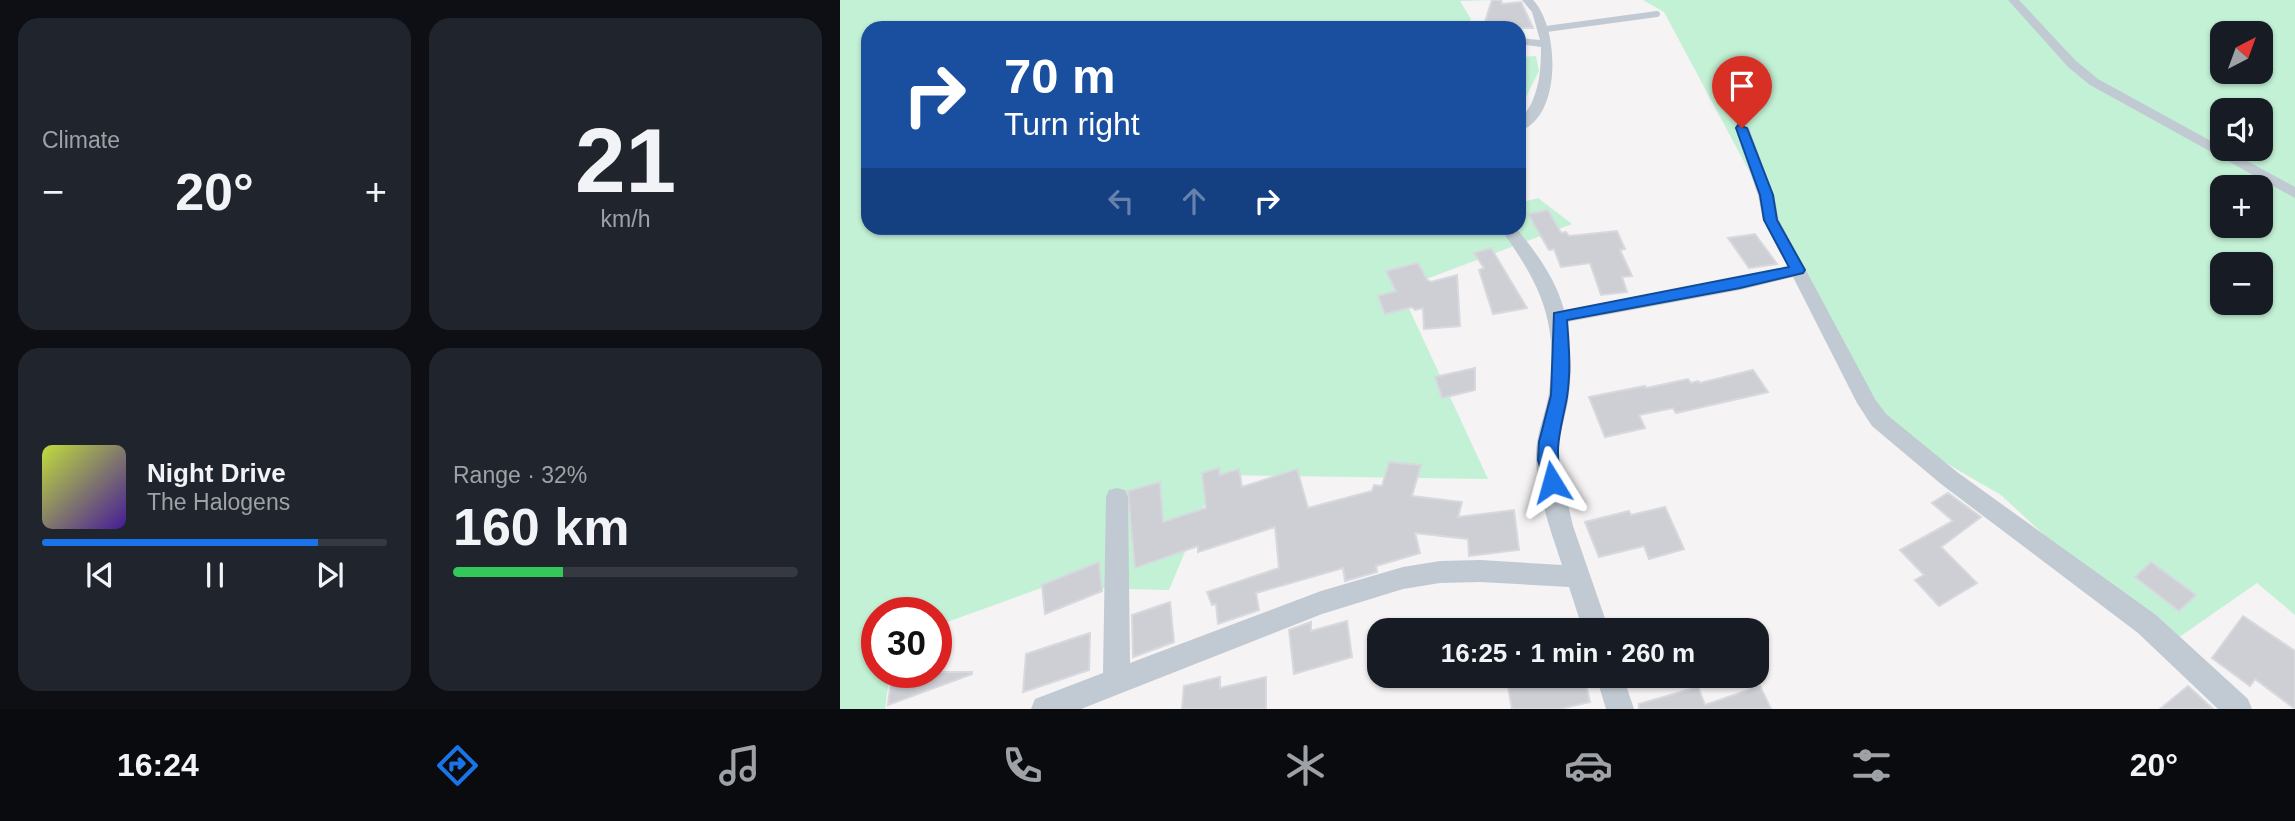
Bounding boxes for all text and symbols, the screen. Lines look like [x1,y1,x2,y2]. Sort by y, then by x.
north arrow [2210,21,2273,84]
map controls [2210,21,2273,315]
icon: right [889,49,980,140]
text: 70 m [1004,49,1116,103]
pin [1712,56,1772,128]
icon: arrive [1723,67,1761,105]
button: sound [2210,98,2273,161]
text: Turn right [1004,106,1140,142]
text: 21 [575,110,676,211]
text: Climate [42,127,120,153]
text: 20° [175,163,254,221]
text: − [42,171,64,213]
text: + [365,171,387,213]
button: + [2210,175,2273,238]
icon: left [1102,182,1140,220]
icon: ahead [1175,182,1213,220]
icon: right [1248,182,1286,220]
text: km/h [601,206,650,232]
button: − [2210,252,2273,315]
position arrow [1515,445,1589,519]
text: Night Drive [147,458,286,488]
text: Range · 32% [453,462,587,488]
text: The Halogens [147,489,290,515]
text: 160 km [453,498,629,556]
icon: previous [81,556,119,594]
icon: pause [196,556,234,594]
icon: next [311,556,349,594]
speed limit sign: 30 [861,597,952,688]
text: 16:25 · 1 min · 260 m [1441,638,1695,668]
icon: directions [433,741,482,790]
icon: music [715,741,764,790]
icon: phone [998,741,1047,790]
icon: climate [1281,741,1330,790]
icon: car [1564,741,1613,790]
icon: filters [1847,741,1896,790]
text: 16:24 [117,747,199,783]
text: 20° [2130,747,2178,783]

